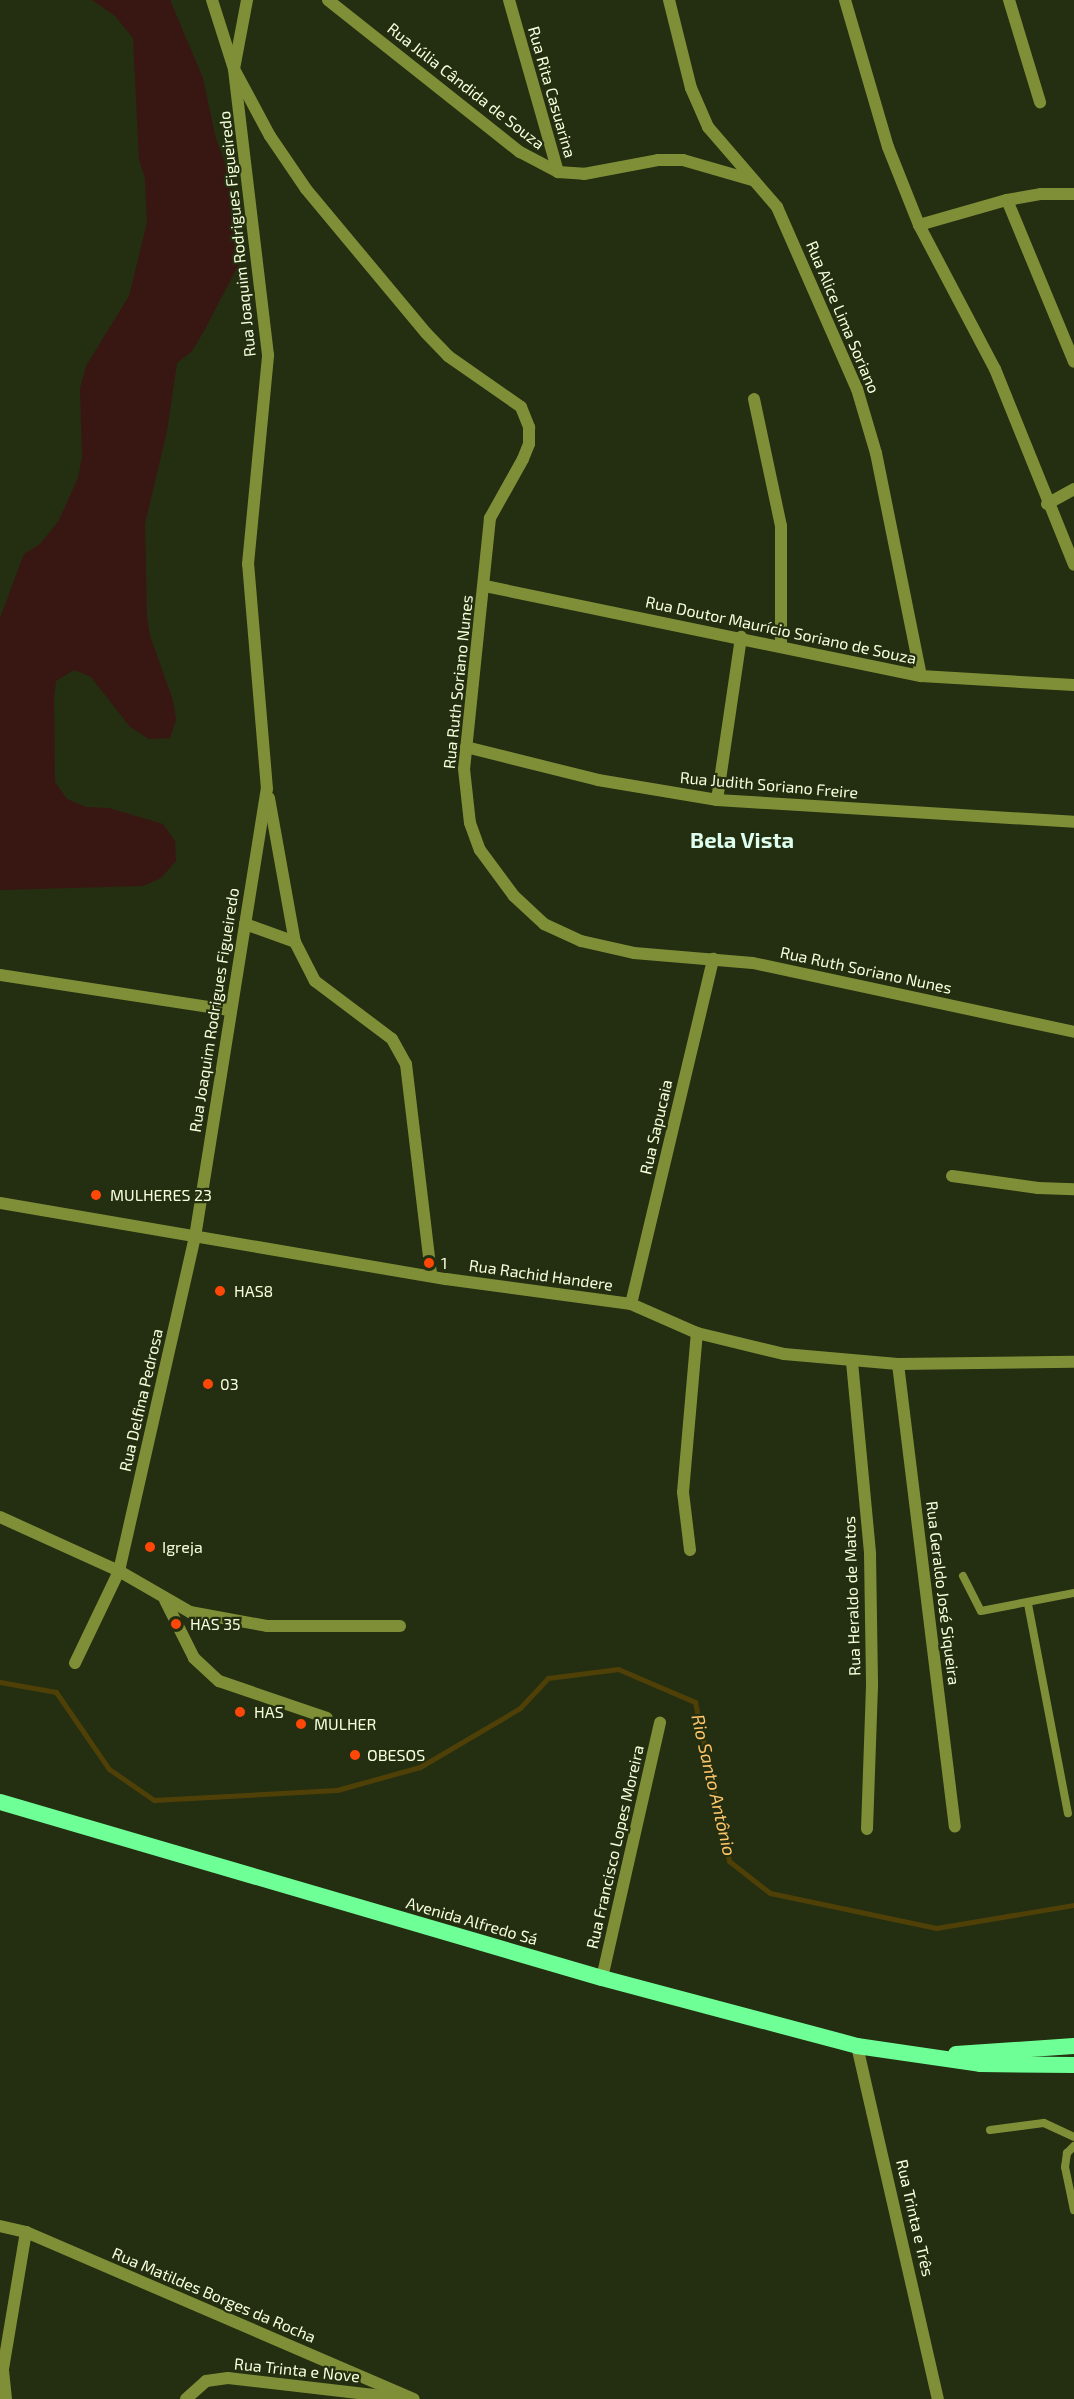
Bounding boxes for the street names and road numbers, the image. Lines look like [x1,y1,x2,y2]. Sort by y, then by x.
street label: Rua Júlia Cândida de Souza [384,19,548,153]
street label: Rua Rita Casuarina [524,24,580,160]
street label: Rua Joaquim Rodrigues Figueiredo [215,110,259,358]
street label: Rua Alice Lima Soriano [802,238,884,396]
street label: Rua Doutor Maurício Soriano de Souza [644,592,918,668]
street label: Rua Ruth Soriano Nunes [439,594,477,770]
street label: Rua Judith Soriano Freire [679,768,859,802]
street label: Rua Joaquim Rodrigues Figueiredo [185,886,243,1134]
street label: Rua Ruth Soriano Nunes [778,942,954,998]
street label: Rua Sapucaia [636,1078,676,1176]
street label: Rua Rachid Handere [468,1255,614,1295]
street label: Rua Delfina Pedrosa [115,1327,167,1473]
street label: Rua Geraldo José Siqueira [922,1500,964,1686]
street label: Rua Heraldo de Matos [840,1516,864,1676]
street label: Rua Francisco Lopes Moreira [582,1743,648,1951]
street label: Avenida Alfredo Sá [404,1893,540,1949]
street label: Rua Trinta e Três [892,2157,938,2279]
street label: Rua Matildes Borges da Rocha [109,2243,319,2347]
street label: Rua Trinta e Nove [233,2354,361,2386]

